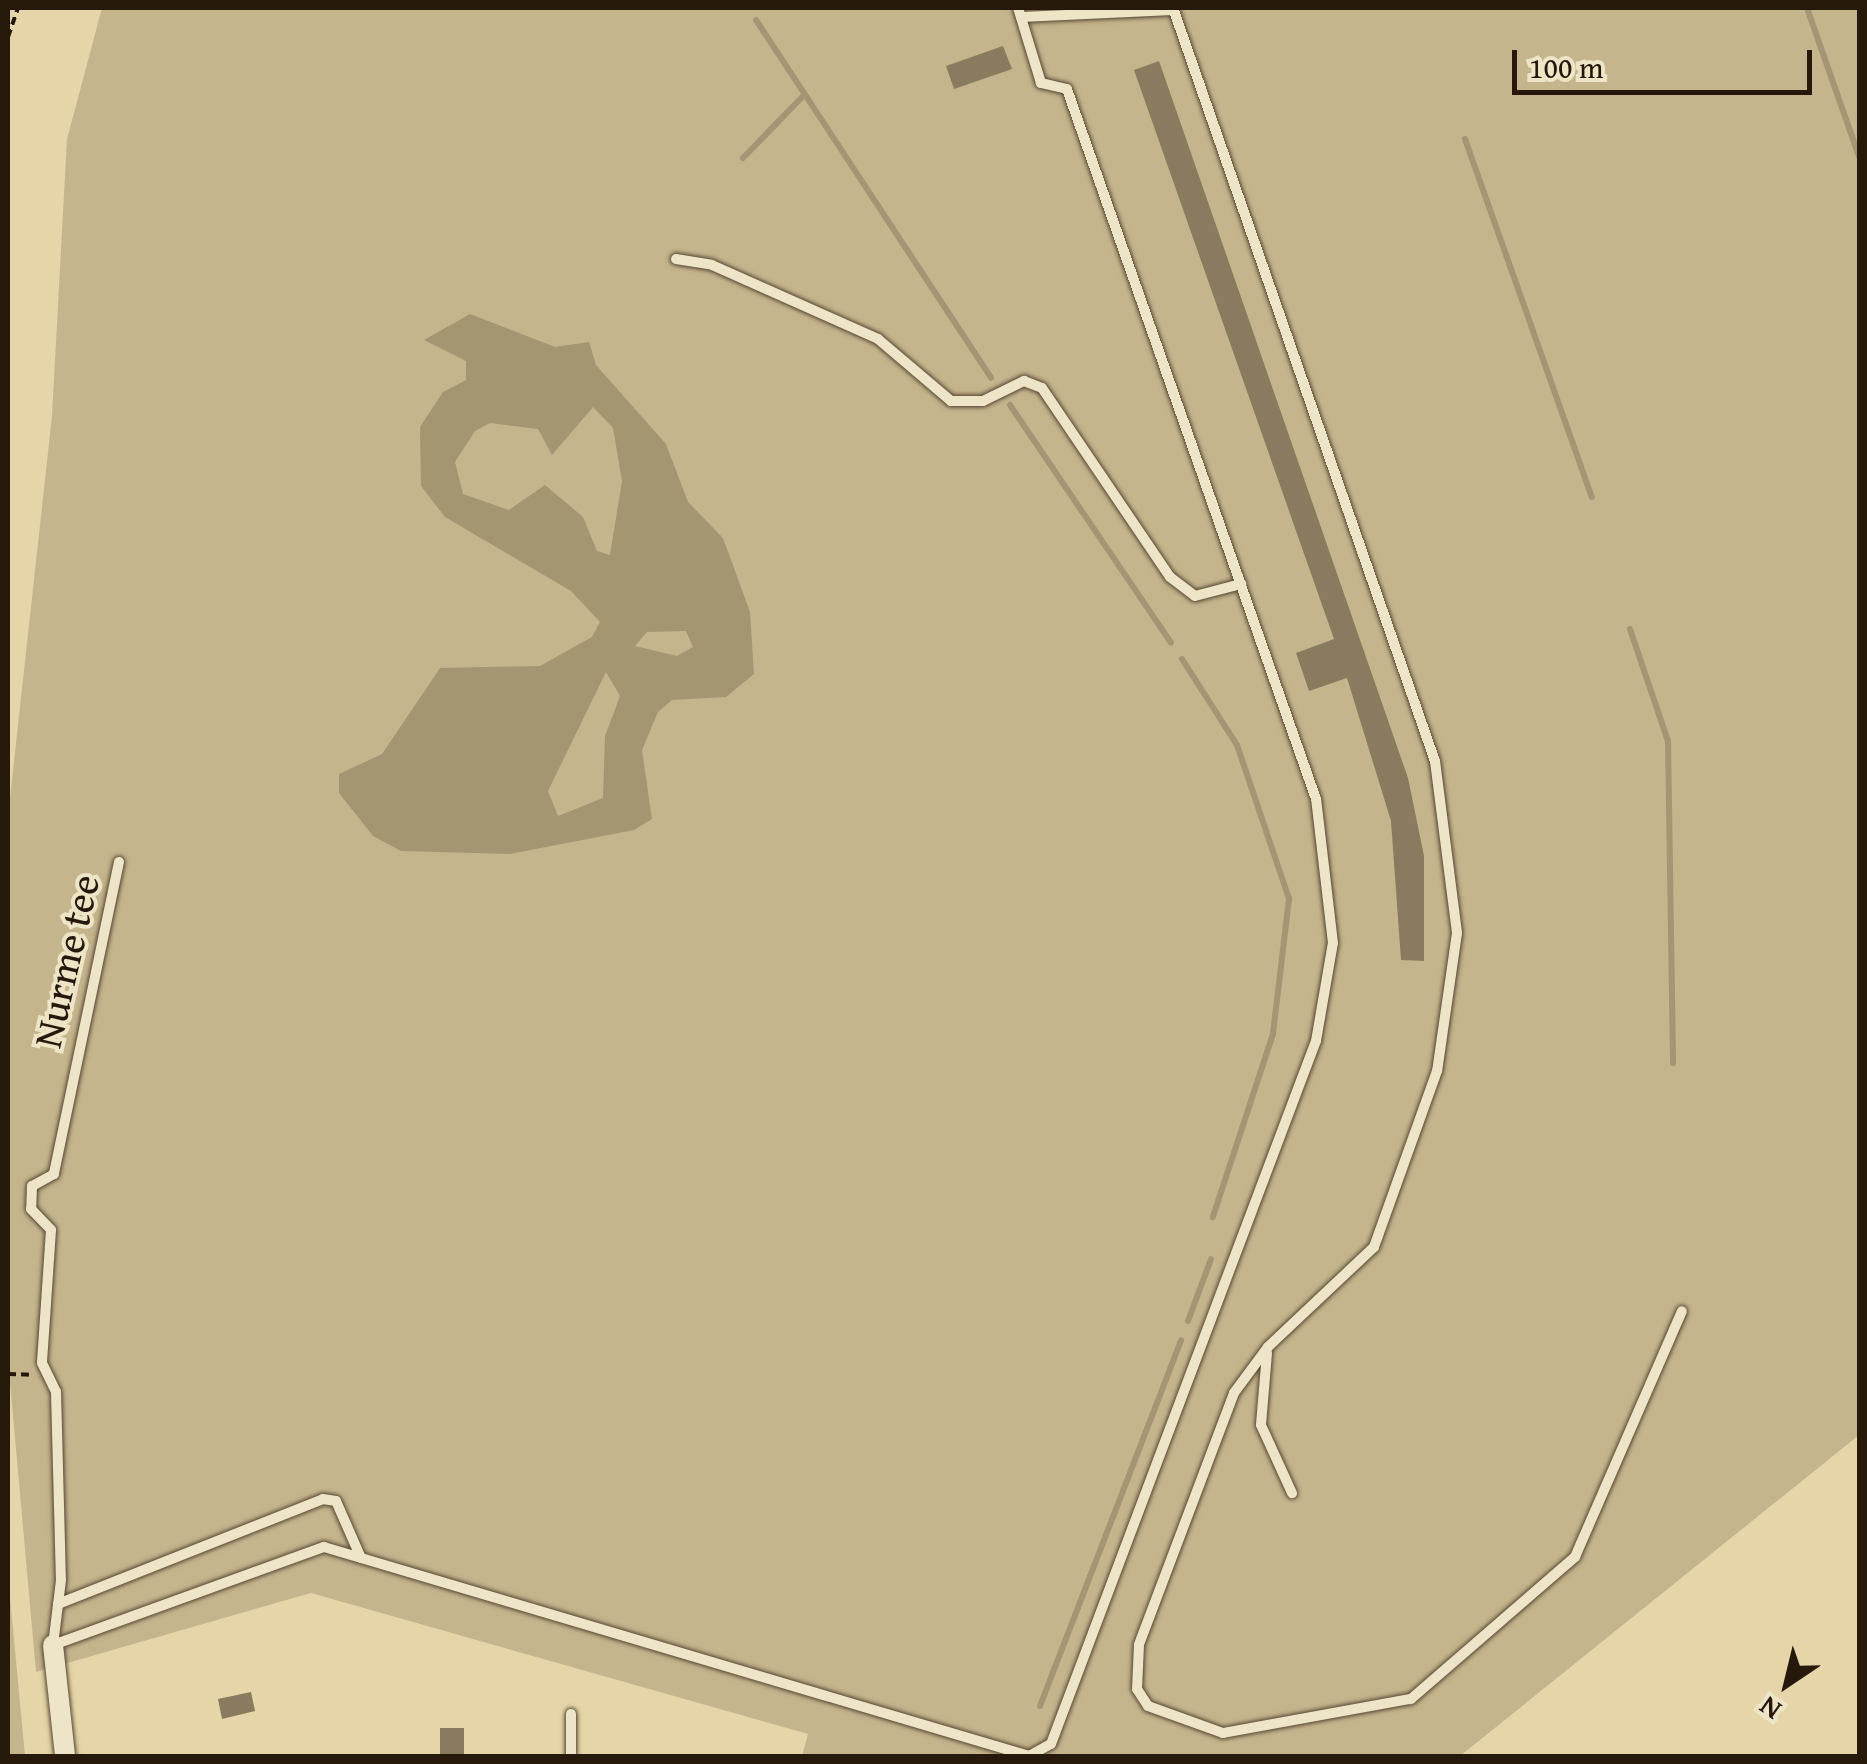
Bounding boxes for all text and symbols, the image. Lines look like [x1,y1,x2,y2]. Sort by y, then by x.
scale bar [1517,30,1817,92]
text: 100 m [1529,45,1603,89]
street label: Nurme tee [23,870,109,1052]
north arrow [1737,1634,1837,1734]
text: N [1750,1687,1789,1731]

